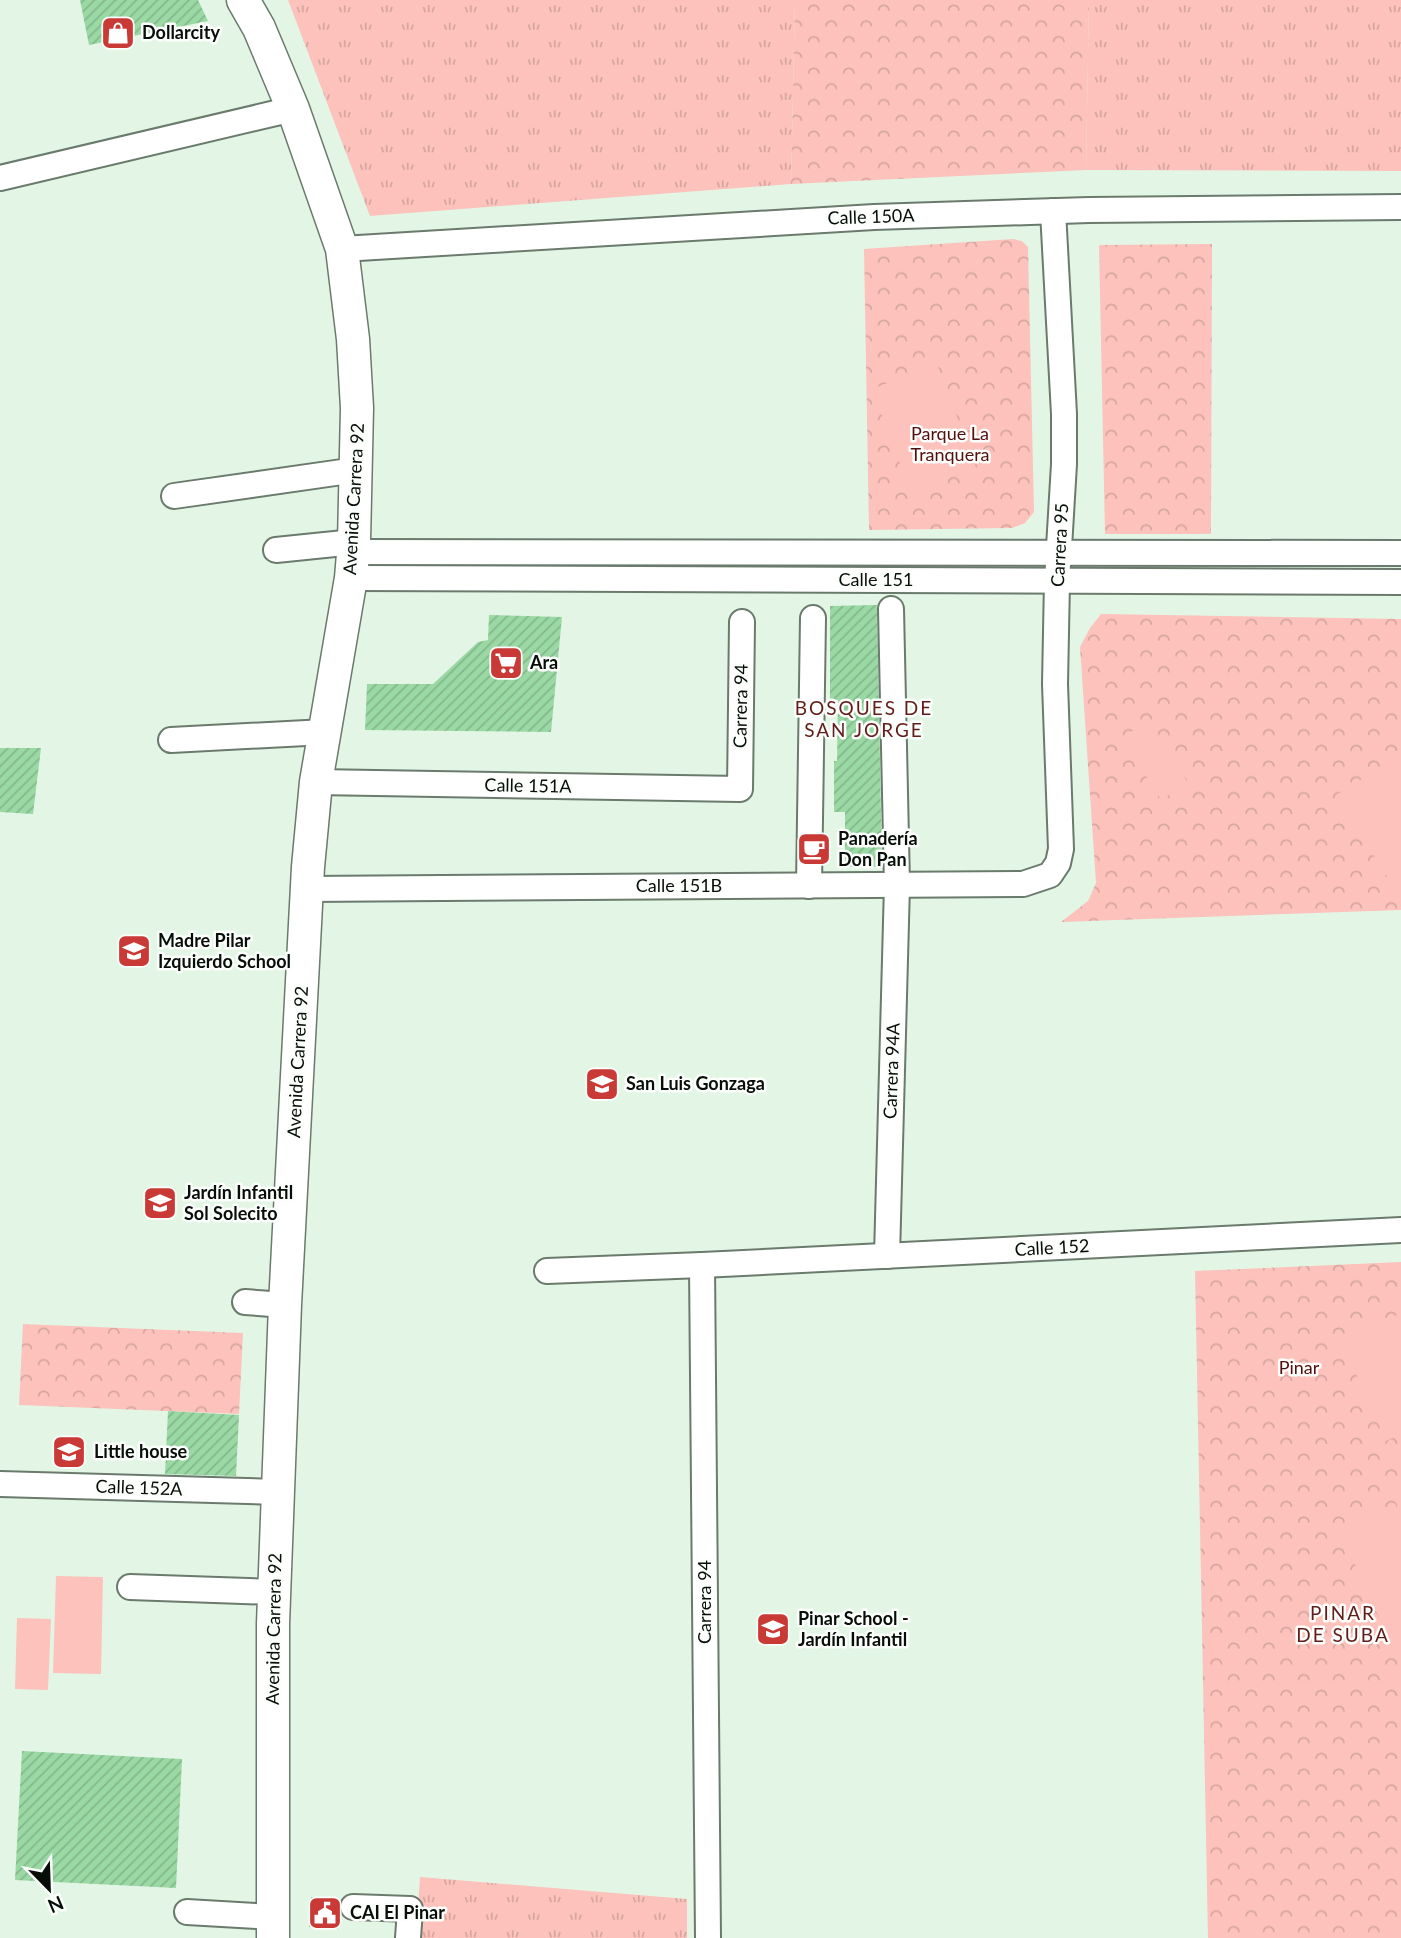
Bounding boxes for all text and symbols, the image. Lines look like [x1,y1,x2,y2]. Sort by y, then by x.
shop icon: Dollarcity [99,14,137,52]
place label: Dollarcity [142,21,220,43]
street label: Calle 150A [827,203,916,229]
street label: Avenida Carrera 92 [338,422,368,575]
park label: Parque La Tranquera [910,422,990,465]
street label: Carrera 95 [1046,502,1072,587]
street label: Calle 151 [839,568,913,590]
supermarket icon: Ara [487,644,525,682]
place label: Ara [529,651,558,673]
street label: Carrera 94 [728,664,752,748]
district label: BOSQUES DE SAN JORGE [795,696,933,741]
street label: Calle 151A [484,773,573,797]
place label: Panadería Don Pan [838,827,918,870]
cafe icon: Panadería Don Pan [795,830,833,868]
street label: Calle 151B [636,874,722,896]
place label: Madre Pilar Izquierdo School [158,929,291,972]
school or university icon: Madre Pilar Izquierdo School [115,932,153,970]
street label: Avenida Carrera 92 [282,985,312,1138]
street label: Carrera 94A [878,1022,904,1119]
school or university icon: San Luis Gonzaga [583,1065,621,1103]
place label: San Luis Gonzaga [626,1072,765,1094]
place label: Jardín Infantil Sol Solecito [184,1181,293,1224]
school or university icon: Jardín Infantil Sol Solecito [141,1184,179,1222]
street label: Calle 152 [1014,1234,1090,1260]
park label: Pinar [1279,1356,1320,1378]
school or university icon: Little house [50,1433,88,1471]
place label: Little house [94,1440,188,1462]
street label: Calle 152A [95,1474,184,1500]
street label: Avenida Carrera 92 [261,1553,285,1705]
street label: Carrera 94 [693,1560,715,1644]
district label: PINAR DE SUBA [1296,1601,1390,1646]
place label: Pinar School - Jardín Infantil [798,1607,909,1650]
school or university icon: Pinar School - Jardín Infantil [754,1610,792,1648]
north arrow [14,1854,84,1924]
text: N [45,1892,67,1919]
public building icon: CAI El Pinar [306,1894,344,1932]
place label: CAI El Pinar [350,1901,445,1923]

